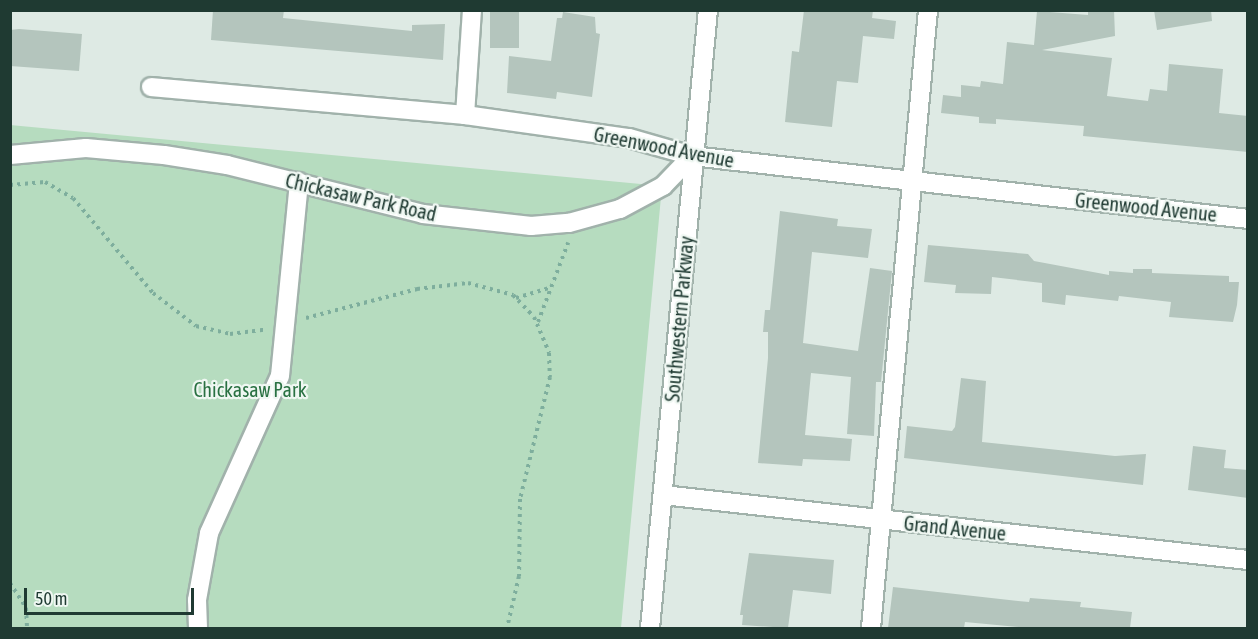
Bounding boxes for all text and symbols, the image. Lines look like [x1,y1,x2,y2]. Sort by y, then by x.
street label: Greenwood Avenue [592,122,736,172]
street label: Chickasaw Park Road [283,168,439,226]
street label: Greenwood Avenue [1074,188,1218,226]
street label: Southwestern Parkway [660,235,698,403]
park label: Chickasaw Park [193,377,307,401]
street label: Grand Avenue [903,511,1007,545]
scale bar [27,576,196,614]
text: 50 m [35,588,67,609]

